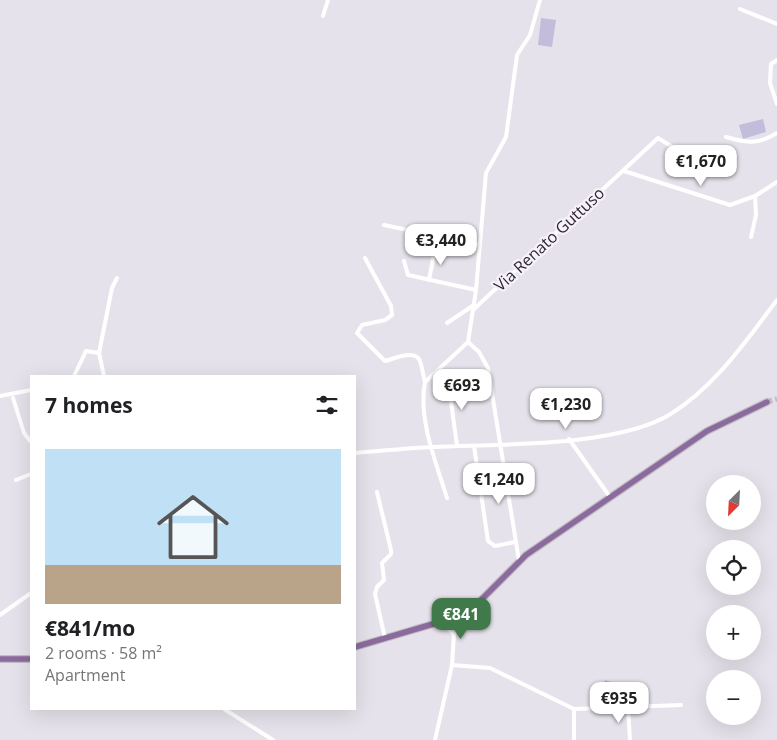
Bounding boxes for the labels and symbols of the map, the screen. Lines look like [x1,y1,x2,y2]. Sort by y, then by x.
pin: €1,670 [660,144,742,187]
street label: Via Renato Guttuso [489,182,609,296]
pin: €3,440 [400,224,482,266]
pin: €693 [432,368,492,411]
pin: €1,230 [525,388,607,430]
pin: €1,240 [458,462,540,505]
north arrow [706,475,761,530]
pin: €841 [431,598,491,640]
pin: €935 [589,682,649,724]

